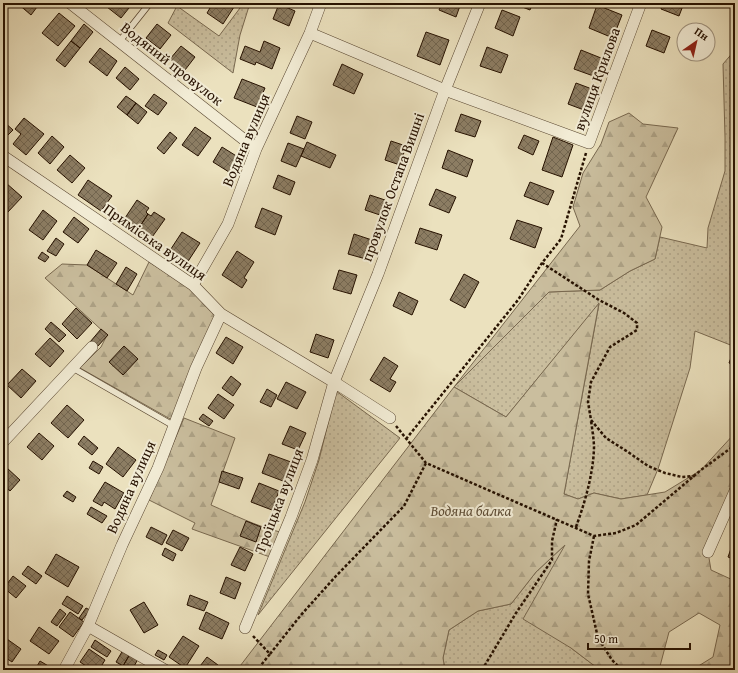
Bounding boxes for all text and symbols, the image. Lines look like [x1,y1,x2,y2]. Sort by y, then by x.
street label: Водяний провулок [117,17,228,110]
north arrow [676,22,716,62]
text: Пн [691,23,712,44]
street label: вулиця Крилова [568,24,625,133]
street label: Водяна вулиця [216,90,275,190]
street label: провулок Остапа Вишні [356,109,429,264]
street label: Приміська вулиця [99,198,212,285]
street label: Водяна вулиця [101,437,160,536]
street label: Троїцька вулиця [249,445,308,556]
park label: Водяна балка [430,500,512,521]
scale bar [588,625,690,651]
text: 50 m [594,630,618,647]

